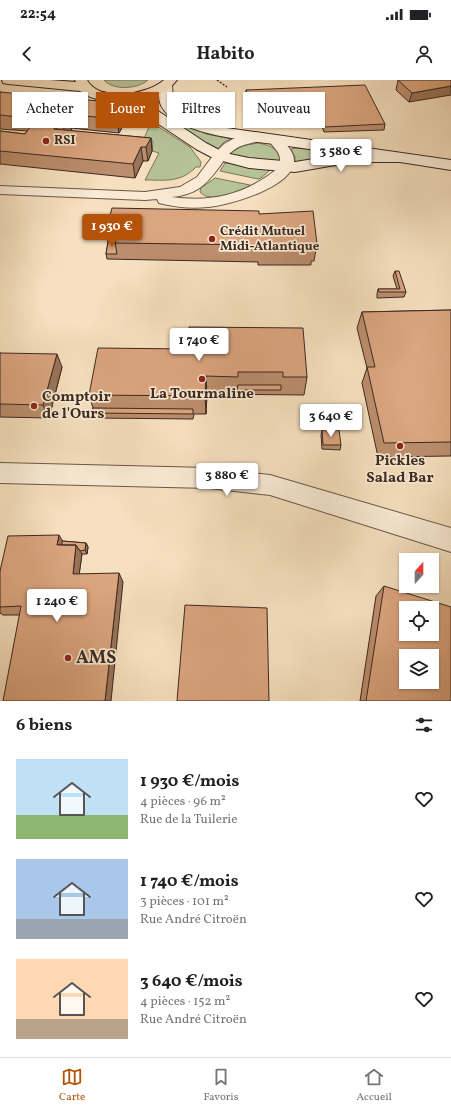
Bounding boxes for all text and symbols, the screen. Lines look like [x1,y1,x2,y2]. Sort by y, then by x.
text: 22:54 [20,4,56,25]
text: Habito [197,42,254,67]
icon: back [16,43,38,65]
icon: person [413,43,435,65]
chip: Acheter [12,92,88,128]
chip: Louer [96,92,159,128]
chip: Filtres [167,92,235,128]
chip: Nouveau [243,92,325,128]
place label: RSI [54,132,75,150]
marker: RSI [41,136,51,146]
pin: 3 580 € [304,139,378,173]
text: 3 580 € [320,143,362,161]
pin: 1 930 € [75,214,149,248]
text: 1 930 € [91,218,133,236]
place label: Crédit Mutuel Midi-Atlantique [220,223,320,256]
marker: Crédit Mutuel Midi-Atlantique [207,234,217,244]
pin: 1 740 € [162,328,236,362]
text: 1 740 € [179,332,219,350]
marker: La Tourmaline [197,374,207,384]
place label: La Tourmaline [150,384,254,405]
place label: Comptoir de l'Ours [42,387,111,425]
marker: Comptoir de l'Ours [29,401,39,411]
pin: 3 640 € [294,404,368,438]
text: 3 640 € [309,408,353,426]
marker: Pickles Salad Bar [395,441,405,451]
place label: Pickles Salad Bar [366,451,434,489]
pin: 3 880 € [190,463,264,497]
text: 3 880 € [205,467,249,485]
north arrow [399,553,439,593]
map controls [399,553,439,689]
pin: 1 240 € [20,589,94,623]
text: 1 240 € [36,593,78,611]
button: locate [399,601,439,641]
place label: AMS [76,646,116,671]
button: layers [399,649,439,689]
marker: AMS [63,653,73,663]
text: 6 biens [16,714,72,737]
icon: filters [413,714,435,736]
text: 1 930 €/mois [140,770,239,793]
icon: home [48,775,96,823]
icon: heart [413,788,435,810]
text: 4 pièces · 96 m² [140,793,226,811]
text: Rue de la Tuilerie [140,811,237,829]
text: 1 740 €/mois [140,870,239,893]
icon: home [48,875,96,923]
icon: heart [413,888,435,910]
text: 3 pièces · 101 m² [140,893,229,911]
text: Rue André Citroën [140,911,247,929]
text: 3 640 €/mois [140,970,243,993]
icon: home [48,975,96,1023]
icon: heart [413,988,435,1010]
text: 4 pièces · 152 m² [140,993,230,1011]
text: Rue André Citroën [140,1011,247,1029]
tab: Carte [59,1066,85,1105]
tab: Favoris [203,1066,238,1105]
tab: Accueil [357,1066,392,1105]

